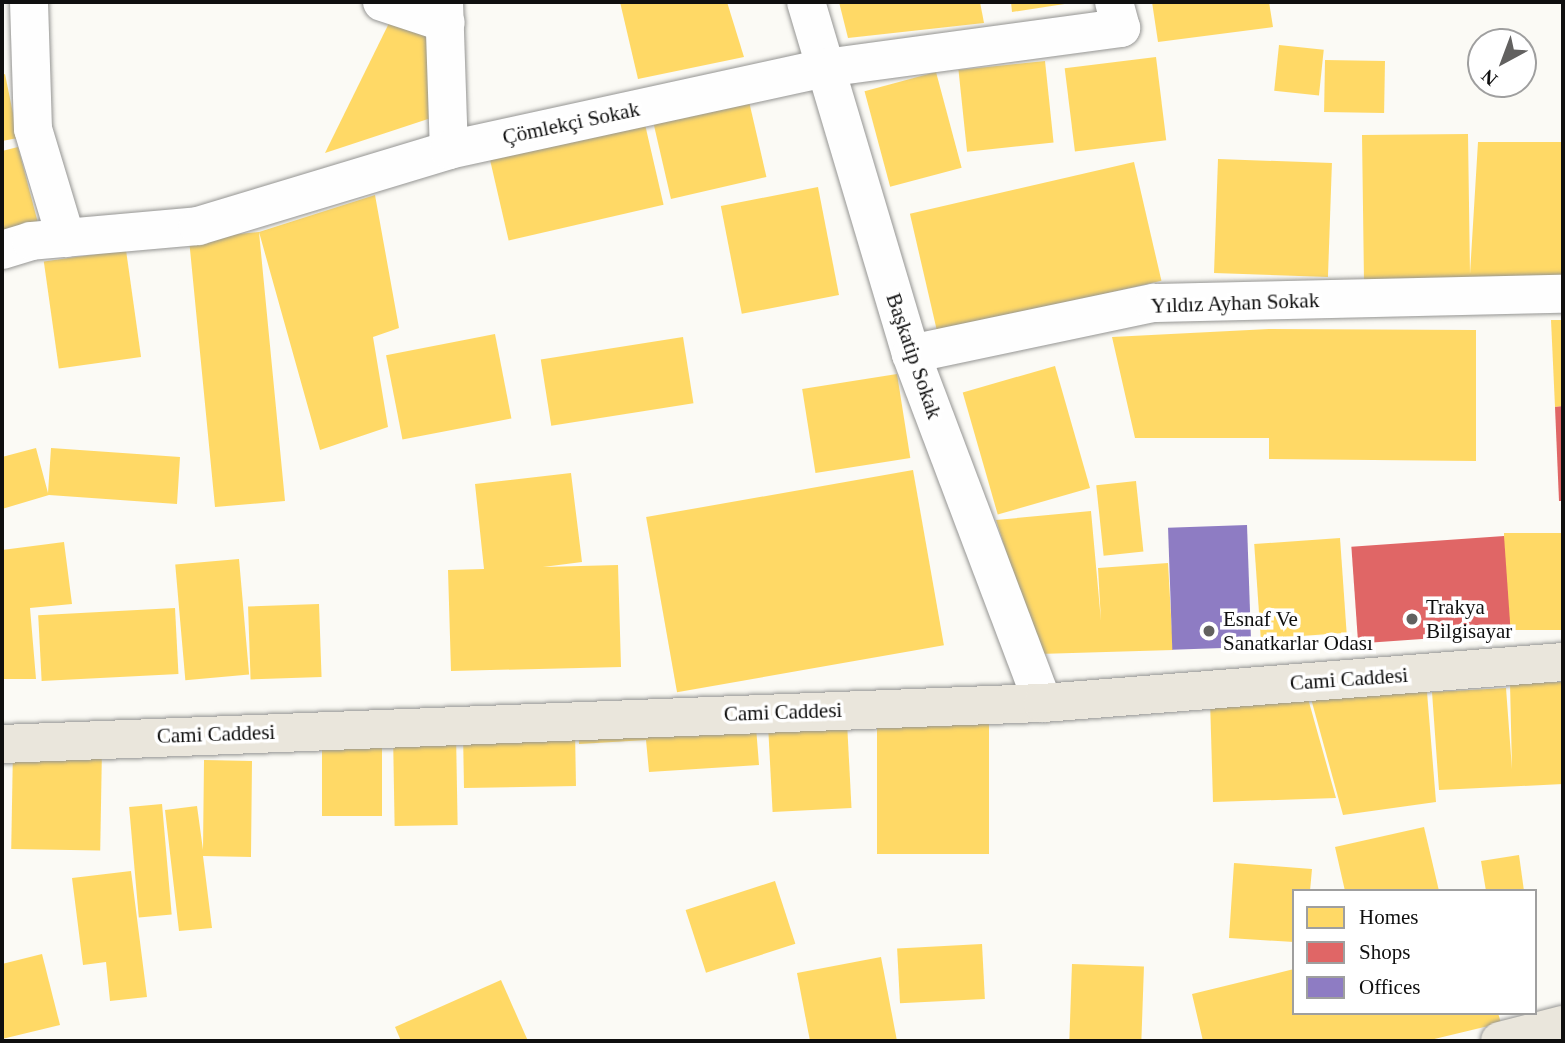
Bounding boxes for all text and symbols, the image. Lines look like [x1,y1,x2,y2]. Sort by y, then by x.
north arrow [1467,28,1537,98]
text: N [1477,65,1501,90]
street label: Çömlekçi Sokak [500,96,642,150]
street label: Yıldız Ayhan Sokak [1150,287,1320,319]
street label: Başkatip Sokak [881,290,947,422]
place label: Trakya Bilgisayar [1426,594,1512,644]
place label: Esnaf Ve Sanatkarlar Odası [1223,606,1373,656]
marker: Trakya Bilgisayar [1404,611,1420,627]
marker: Esnaf Ve Sanatkarlar Odası [1201,623,1217,639]
street label: Cami Caddesi [1289,662,1409,696]
street label: Cami Caddesi [723,697,843,727]
street label: Cami Caddesi [156,719,276,749]
legend [1292,889,1537,1015]
text: Homes [1359,905,1419,929]
text: Shops [1359,940,1410,964]
text: Offices [1359,975,1420,999]

